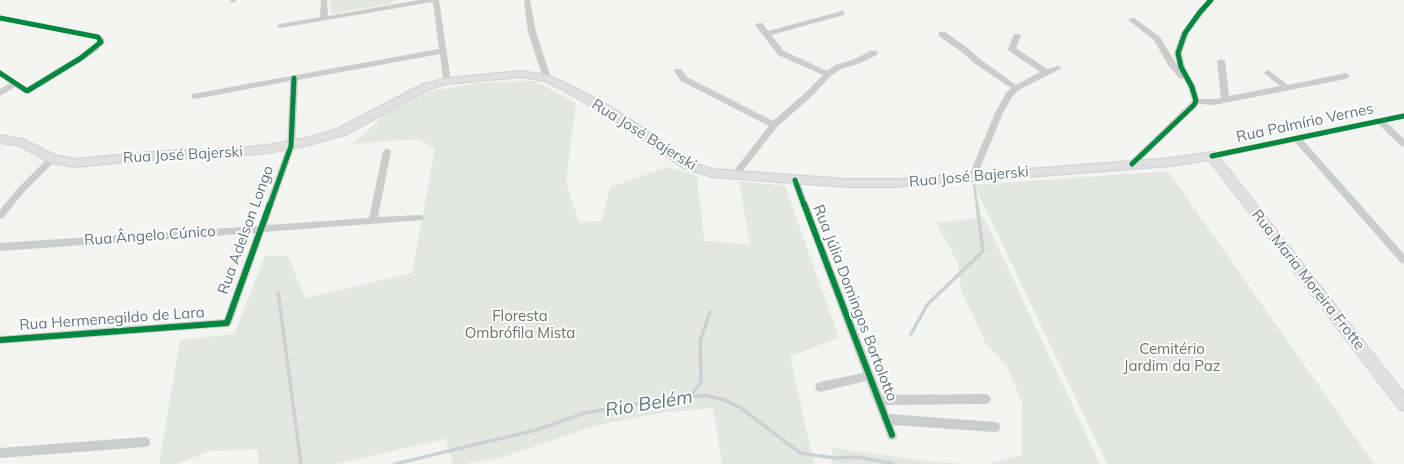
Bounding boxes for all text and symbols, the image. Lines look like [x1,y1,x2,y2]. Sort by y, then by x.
street label: Rua José Bajerski [588,96,700,174]
street label: Rua Palmírio Vernes [1235,100,1375,146]
street label: Rua José Bajerski [123,143,243,167]
street label: Rua Adelson Longo [214,163,278,297]
street label: Rua José Bajerski [908,163,1030,191]
street label: Rua Júlia Domingos Bortolotto [809,202,901,404]
street label: Rua Maria Moreira Frotte [1248,206,1368,354]
street label: Rua Ângelo Cúnico [84,222,216,250]
street label: Rua Hermenegildo de Lara [19,304,205,334]
park label: Floresta Ombrófila Mista [465,307,575,342]
park label: Cemitério Jardim da Paz [1123,340,1221,375]
water label: Rio Belém [604,386,694,422]

